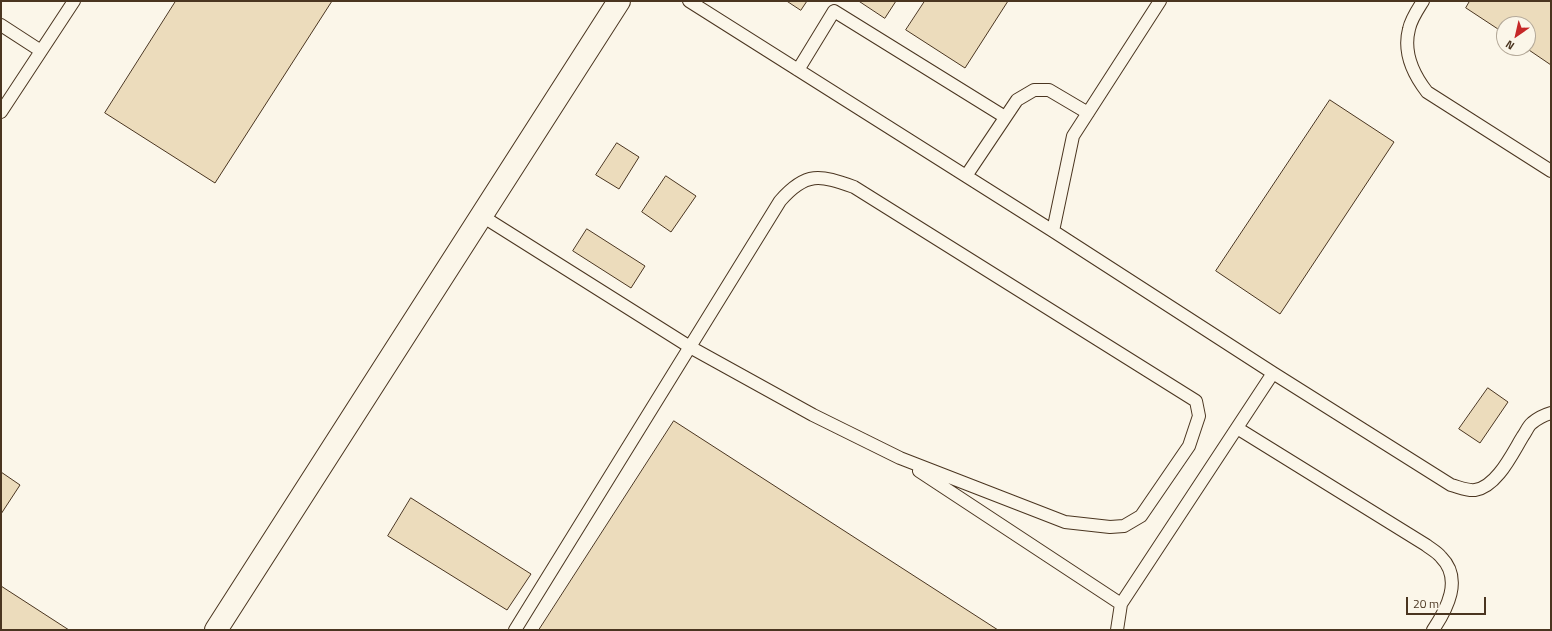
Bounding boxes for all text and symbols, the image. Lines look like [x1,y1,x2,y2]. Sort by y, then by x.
north arrow [1496,16,1536,56]
text: N [1502,36,1517,54]
scale bar [1408,589,1488,615]
text: 20 m [1413,594,1439,613]

